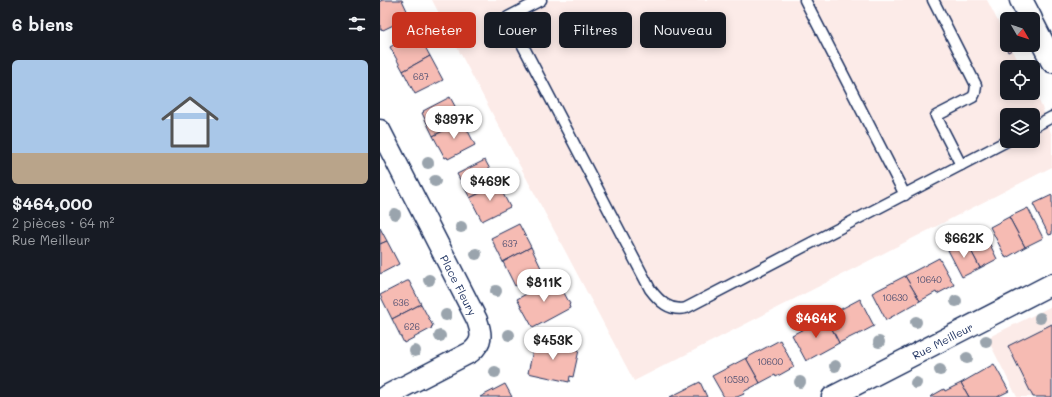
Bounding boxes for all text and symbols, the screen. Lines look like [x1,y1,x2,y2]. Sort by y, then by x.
chip: Acheter [392,12,476,48]
chip: Louer [484,12,551,48]
chip: Filtres [559,12,632,48]
chip: Nouveau [640,12,726,48]
north arrow [1000,12,1040,52]
map controls [1000,12,1040,148]
text: 6 biens [12,13,73,35]
icon: filters [346,13,368,35]
button: locate [1000,60,1040,100]
house number: 687 [413,71,429,82]
icon: home [154,86,226,158]
pin: $397K [426,106,482,140]
button: layers [1000,108,1040,148]
text: $397K [434,110,474,127]
pin: $469K [462,168,518,202]
text: $469K [470,172,510,189]
text: $464,000 [12,192,92,214]
text: 2 pièces · 64 m² [12,214,114,231]
pin: $662K [936,225,992,259]
text: $662K [944,229,984,246]
text: Rue Meilleur [12,231,90,248]
house number: 637 [502,238,518,249]
street label: Place Fleury [437,252,481,318]
pin: $811K [516,269,572,303]
text: $811K [526,273,562,290]
house number: 10640 [916,274,942,285]
house number: 10630 [882,292,908,303]
house number: 636 [393,297,409,308]
pin: $464K [788,305,844,339]
text: $464K [796,309,836,326]
street label: Rue Meilleur [909,319,975,362]
house number: 626 [404,321,420,332]
pin: $453K [525,327,581,361]
text: $453K [533,331,573,348]
house number: 10600 [757,356,784,367]
house number: 10590 [723,374,749,385]

